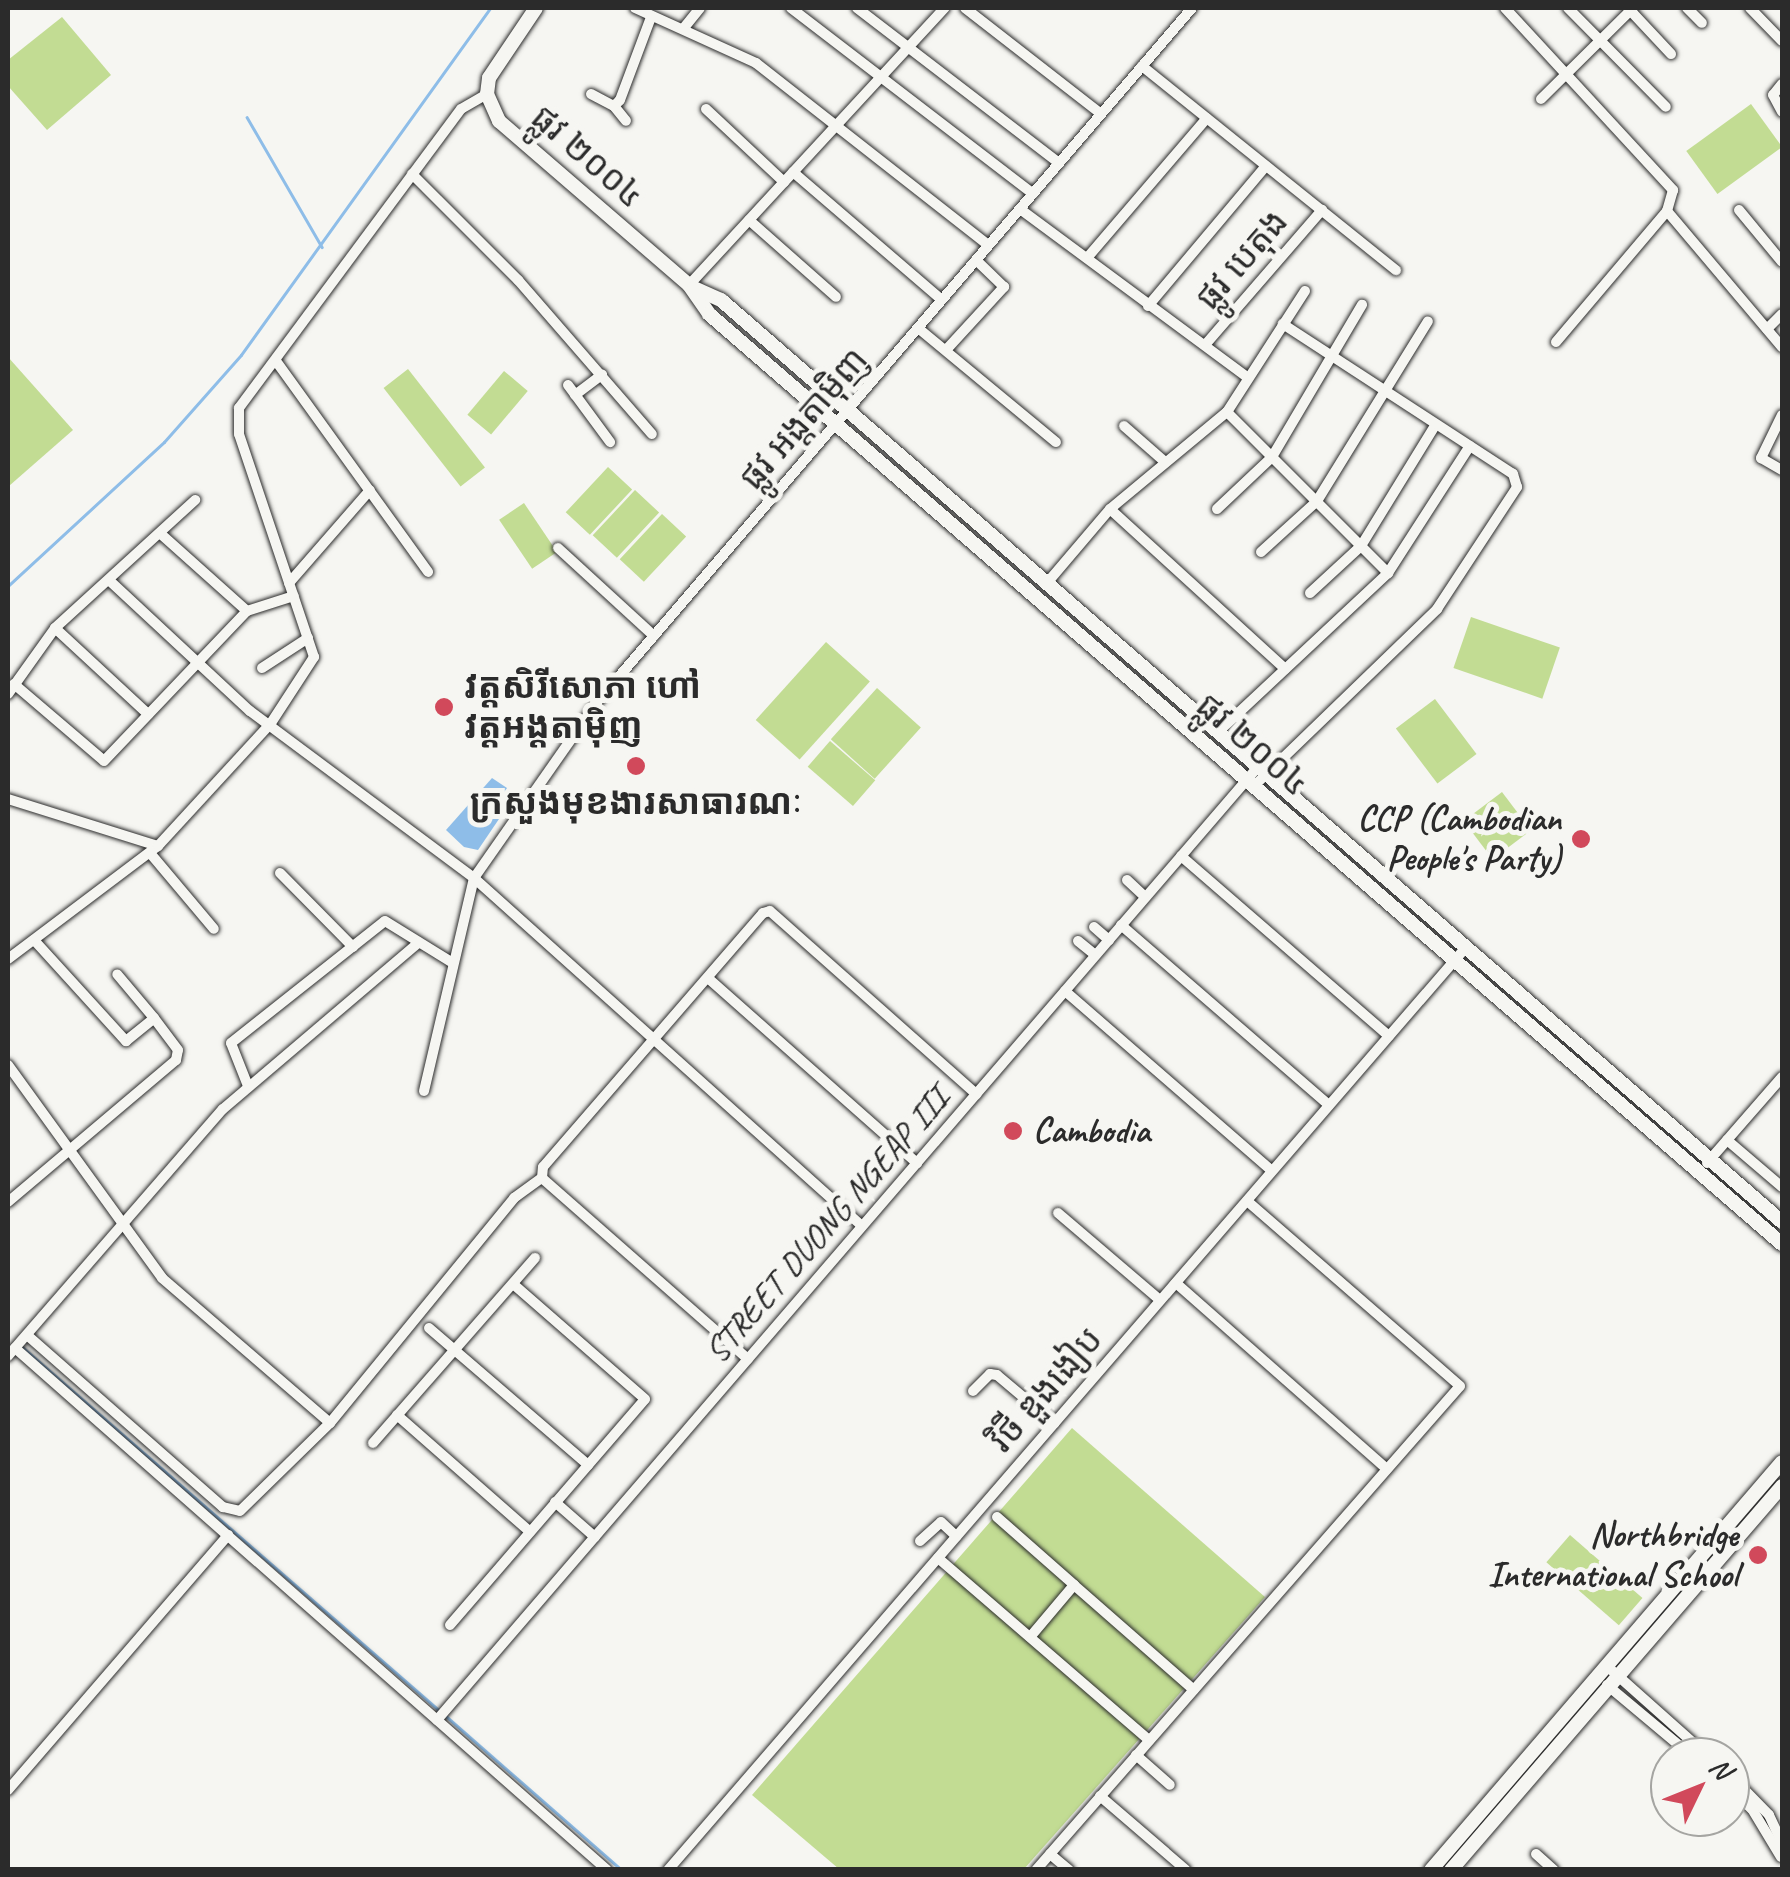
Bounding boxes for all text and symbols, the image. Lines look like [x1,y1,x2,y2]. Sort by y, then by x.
street label: ផ្លូវ ២០០៤ [522,97,652,217]
street label: ផ្លូវ បេតុង [1187,201,1297,319]
street label: ផ្លូវ អង្តតាម៉ិញ [731,339,877,499]
place label: វត្តសិរីសោភា ហៅ វត្តអង្តតាម៉ិញ [464,666,701,748]
street label: ផ្លូវ ២០០៤ [1187,685,1317,805]
marker: វត្តសិរីសោភា ហៅ វត្តអង្តតាម៉ិញ [433,696,455,718]
marker: ក្រសួងមុខងារសាធារណៈ [625,755,647,777]
place label: ក្រសួងមុខងារសាធារណៈ [470,782,802,824]
place label: CCP (Cambodian People's Party) [1358,798,1561,880]
marker: CCP (Cambodian People's Party) [1570,828,1592,850]
street label: STREET DUONG NGEAP III [695,1078,959,1372]
place label: Cambodia [1033,1110,1150,1152]
marker: Cambodia [1002,1120,1024,1142]
street label: វិថី ឌួងងៀប [981,1319,1111,1461]
place label: Northbridge International School [1488,1514,1738,1596]
marker: Northbridge International School [1747,1544,1769,1566]
north arrow [1650,1737,1750,1837]
text: N [1702,1749,1740,1786]

